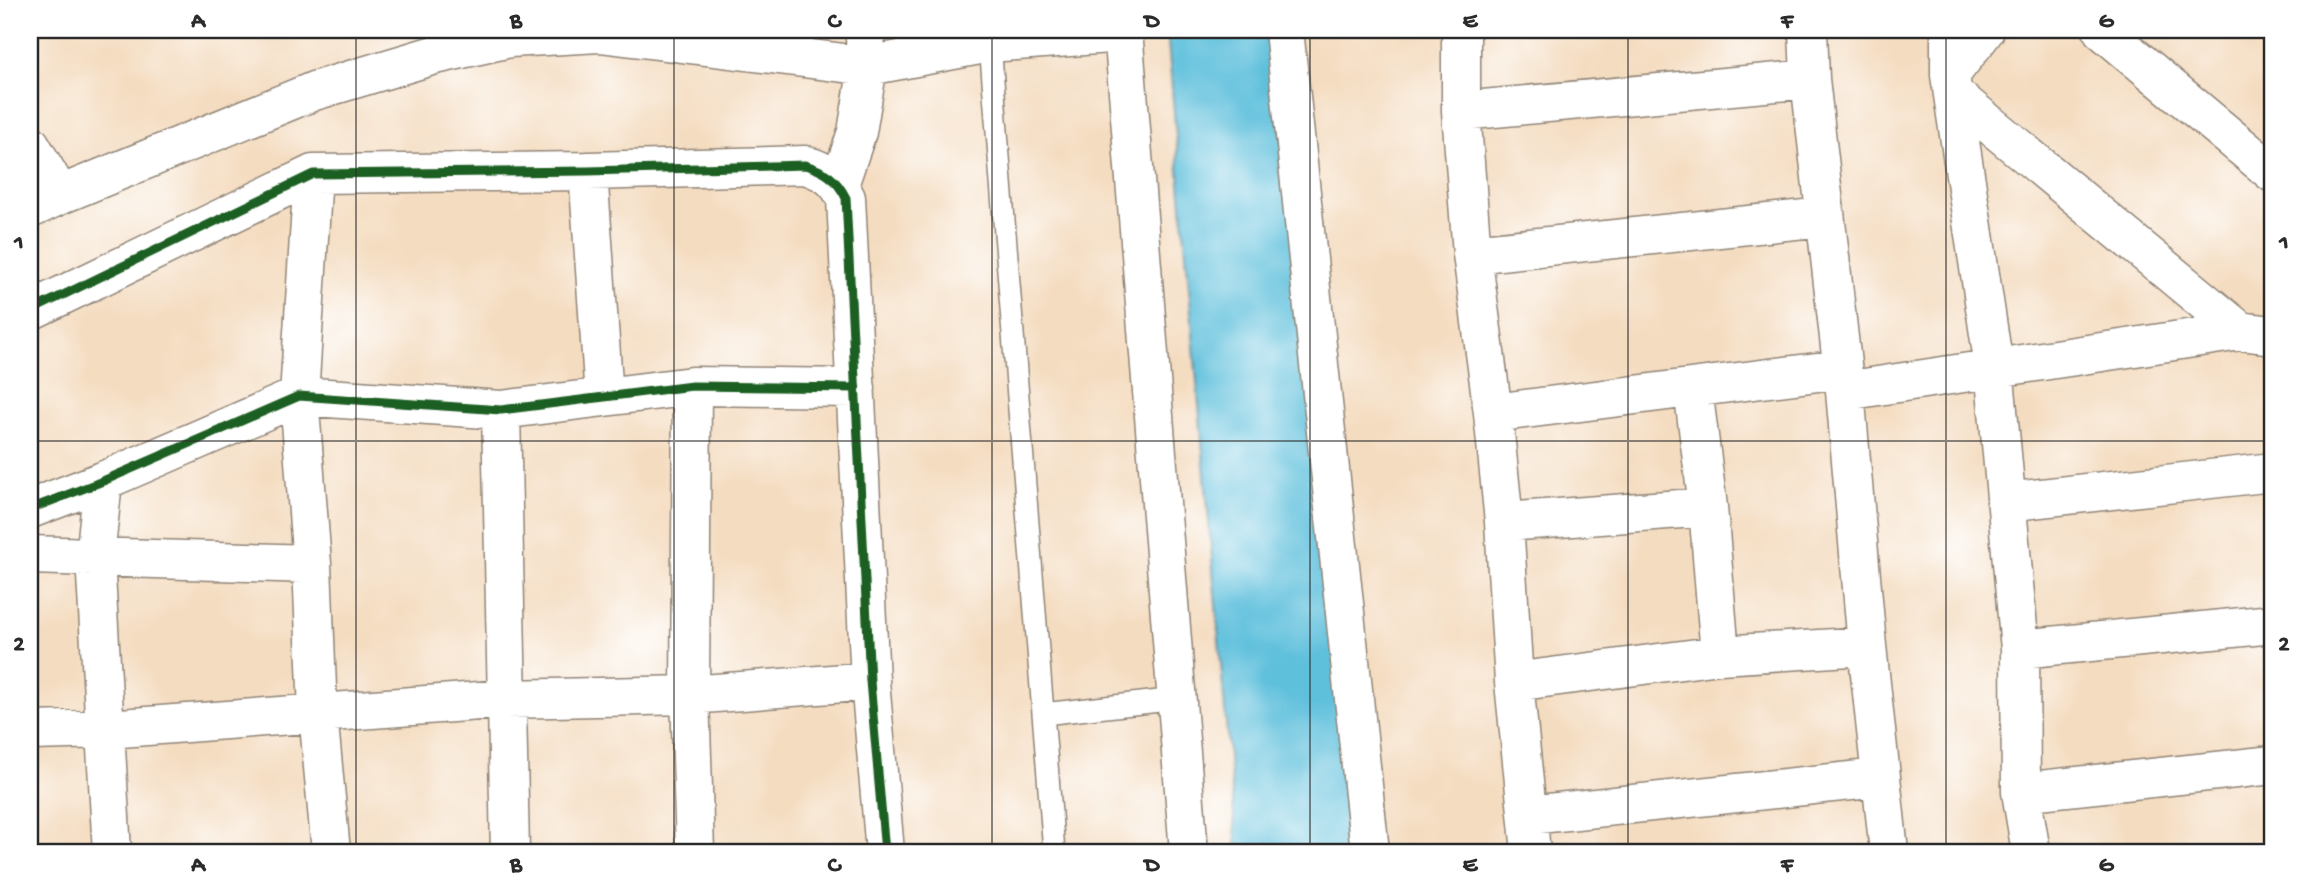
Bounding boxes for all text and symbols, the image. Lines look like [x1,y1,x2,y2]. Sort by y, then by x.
text: A [190,9,206,36]
text: B [509,9,523,36]
text: C [828,9,843,36]
text: D [1143,9,1161,36]
text: E [1463,9,1479,36]
text: F [1780,9,1795,36]
text: G [2099,9,2115,36]
text: 1 [13,230,24,257]
text: 1 [2278,230,2289,257]
text: 2 [13,632,25,659]
text: 2 [2278,632,2290,659]
text: A [190,853,206,880]
text: B [509,853,523,880]
text: C [828,853,843,880]
text: D [1143,853,1161,880]
text: E [1463,853,1479,880]
text: F [1780,853,1795,880]
text: G [2099,853,2115,880]

